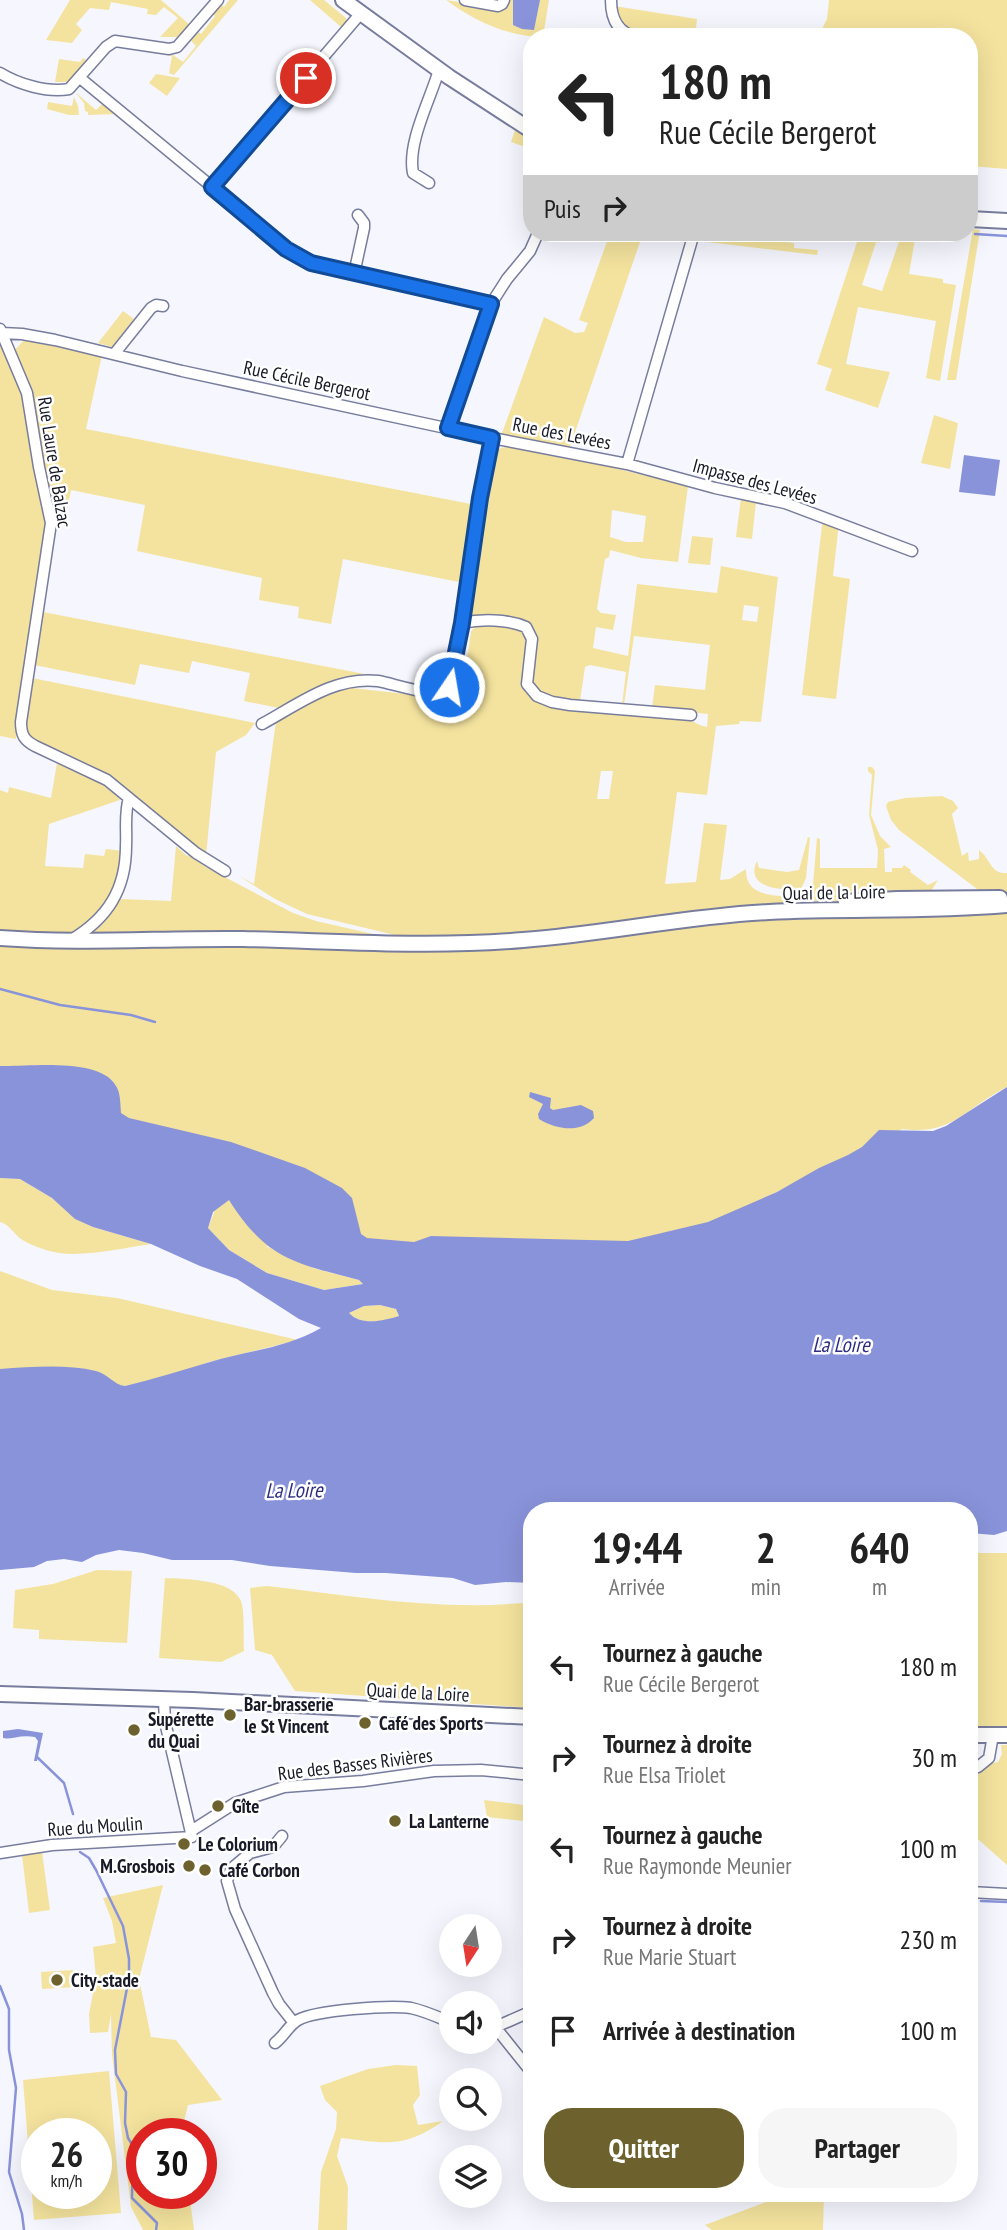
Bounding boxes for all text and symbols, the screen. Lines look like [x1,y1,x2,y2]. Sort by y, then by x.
pin [276,48,336,108]
text: 180 m [659,49,772,113]
icon: left [544,56,635,147]
icon: arrive [287,59,325,97]
text: Rue Cécile Bergerot [659,111,876,153]
icon: right [595,189,633,227]
text: Puis [544,192,581,225]
street label: Rue Cécile Bergerot [241,355,373,405]
street label: Rue Laure de Balzac [33,395,77,529]
street label: Rue des Levées [511,412,613,454]
street label: Impasse des Levées [690,453,820,509]
position arrow [412,650,486,724]
street label: Quai de la Loire [782,879,886,905]
water label: La Loire [812,1331,871,1358]
water label: La Loire [265,1476,324,1504]
text: 19:44 [591,1520,682,1575]
text: 2 [756,1520,776,1575]
text: 640 [849,1520,910,1575]
text: Arrivée [609,1572,665,1601]
text: min [751,1572,781,1601]
text: m [872,1572,887,1601]
text: Tournez à gauche [603,1636,763,1669]
icon: left [544,1648,582,1686]
text: 180 m [899,1650,957,1683]
text: Rue Cécile Bergerot [603,1669,759,1698]
street label: Quai de la Loire [366,1677,470,1707]
place label: Bar-brasserie le St Vincent [244,1692,334,1738]
place label: Supérette du Quai [148,1707,214,1753]
marker: Bar-brasserie le St Vincent [222,1707,238,1723]
place label: Café des Sports [379,1711,483,1735]
marker: Café des Sports [357,1715,373,1731]
marker: Supérette du Quai [126,1722,142,1738]
text: Tournez à droite [603,1727,752,1760]
icon: right [544,1739,582,1777]
text: 30 m [911,1741,957,1774]
street label: Rue des Basses Rivières [276,1743,434,1785]
text: Rue Elsa Triolet [603,1760,726,1789]
place label: Gîte [232,1794,259,1818]
marker: Gîte [210,1798,226,1814]
place label: La Lanterne [409,1809,489,1833]
street label: Rue du Moulin [47,1811,143,1841]
marker: La Lanterne [387,1813,403,1829]
text: Tournez à gauche [603,1818,763,1851]
icon: left [544,1830,582,1868]
place label: Le Colorium [198,1832,278,1856]
text: 100 m [899,1832,957,1865]
marker: Le Colorium [176,1836,192,1852]
text: Rue Raymonde Meunier [603,1851,792,1880]
place label: M.Grosbois [100,1854,175,1878]
marker: M.Grosbois [181,1858,197,1874]
place label: Café Corbon [219,1858,300,1882]
marker: Café Corbon [197,1862,213,1878]
text: Tournez à droite [603,1909,752,1942]
north arrow [439,1914,502,1978]
map controls [439,1914,502,2208]
icon: right [544,1921,582,1959]
text: 230 m [899,1923,957,1956]
text: Rue Marie Stuart [603,1942,736,1971]
place label: City-stade [71,1968,139,1992]
marker: City-stade [49,1972,65,1988]
button: sound [439,1991,502,2054]
icon: arrive [544,2012,582,2050]
text: Arrivée à destination [603,2014,795,2047]
text: 100 m [899,2014,957,2047]
button: search [439,2068,502,2131]
button: Quitter [544,2108,744,2188]
button: Partager [758,2108,957,2188]
speed limit sign: 30 [126,2118,217,2209]
text: 26 [50,2131,83,2177]
button: layers [439,2145,502,2208]
text: km/h [51,2169,82,2192]

